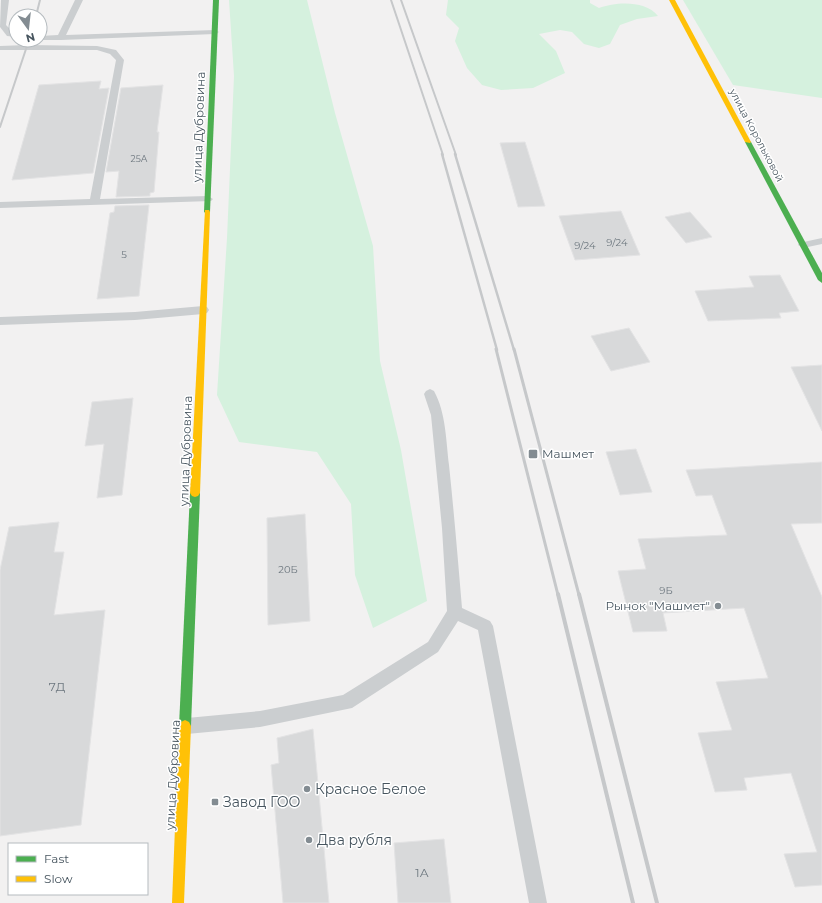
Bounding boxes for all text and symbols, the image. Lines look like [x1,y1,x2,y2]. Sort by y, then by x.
north arrow [8,8,48,48]
text: N [24,30,37,46]
street label: улица Дубровина [189,71,208,184]
street label: улица Корольковой [726,86,787,184]
house number: 25А [131,153,148,164]
house number: 9/24 [606,236,628,249]
house number: 9/24 [574,239,596,252]
house number: 5 [121,248,127,261]
street label: улица Дубровина [176,395,195,508]
place label: Машмет [542,446,594,461]
marker: Машмет [527,448,539,460]
house number: 20Б [278,563,298,576]
house number: 9Б [659,584,673,597]
place label: Рынок "Машмет" [606,598,710,613]
marker: Рынок "Машмет" [713,601,723,611]
house number: 7Д [49,679,66,694]
street label: улица Дубровина [162,719,183,832]
place label: Красное Белое [315,780,426,798]
marker: Красное Белое [302,784,312,794]
place label: Завод ГОО [223,793,301,811]
marker: Завод ГОО [210,797,220,807]
place label: Два рубля [317,831,392,849]
marker: Два рубля [304,835,314,845]
legend [8,843,148,895]
text: Fast [44,851,69,866]
house number: 1А [415,865,429,880]
text: Slow [44,871,73,886]

